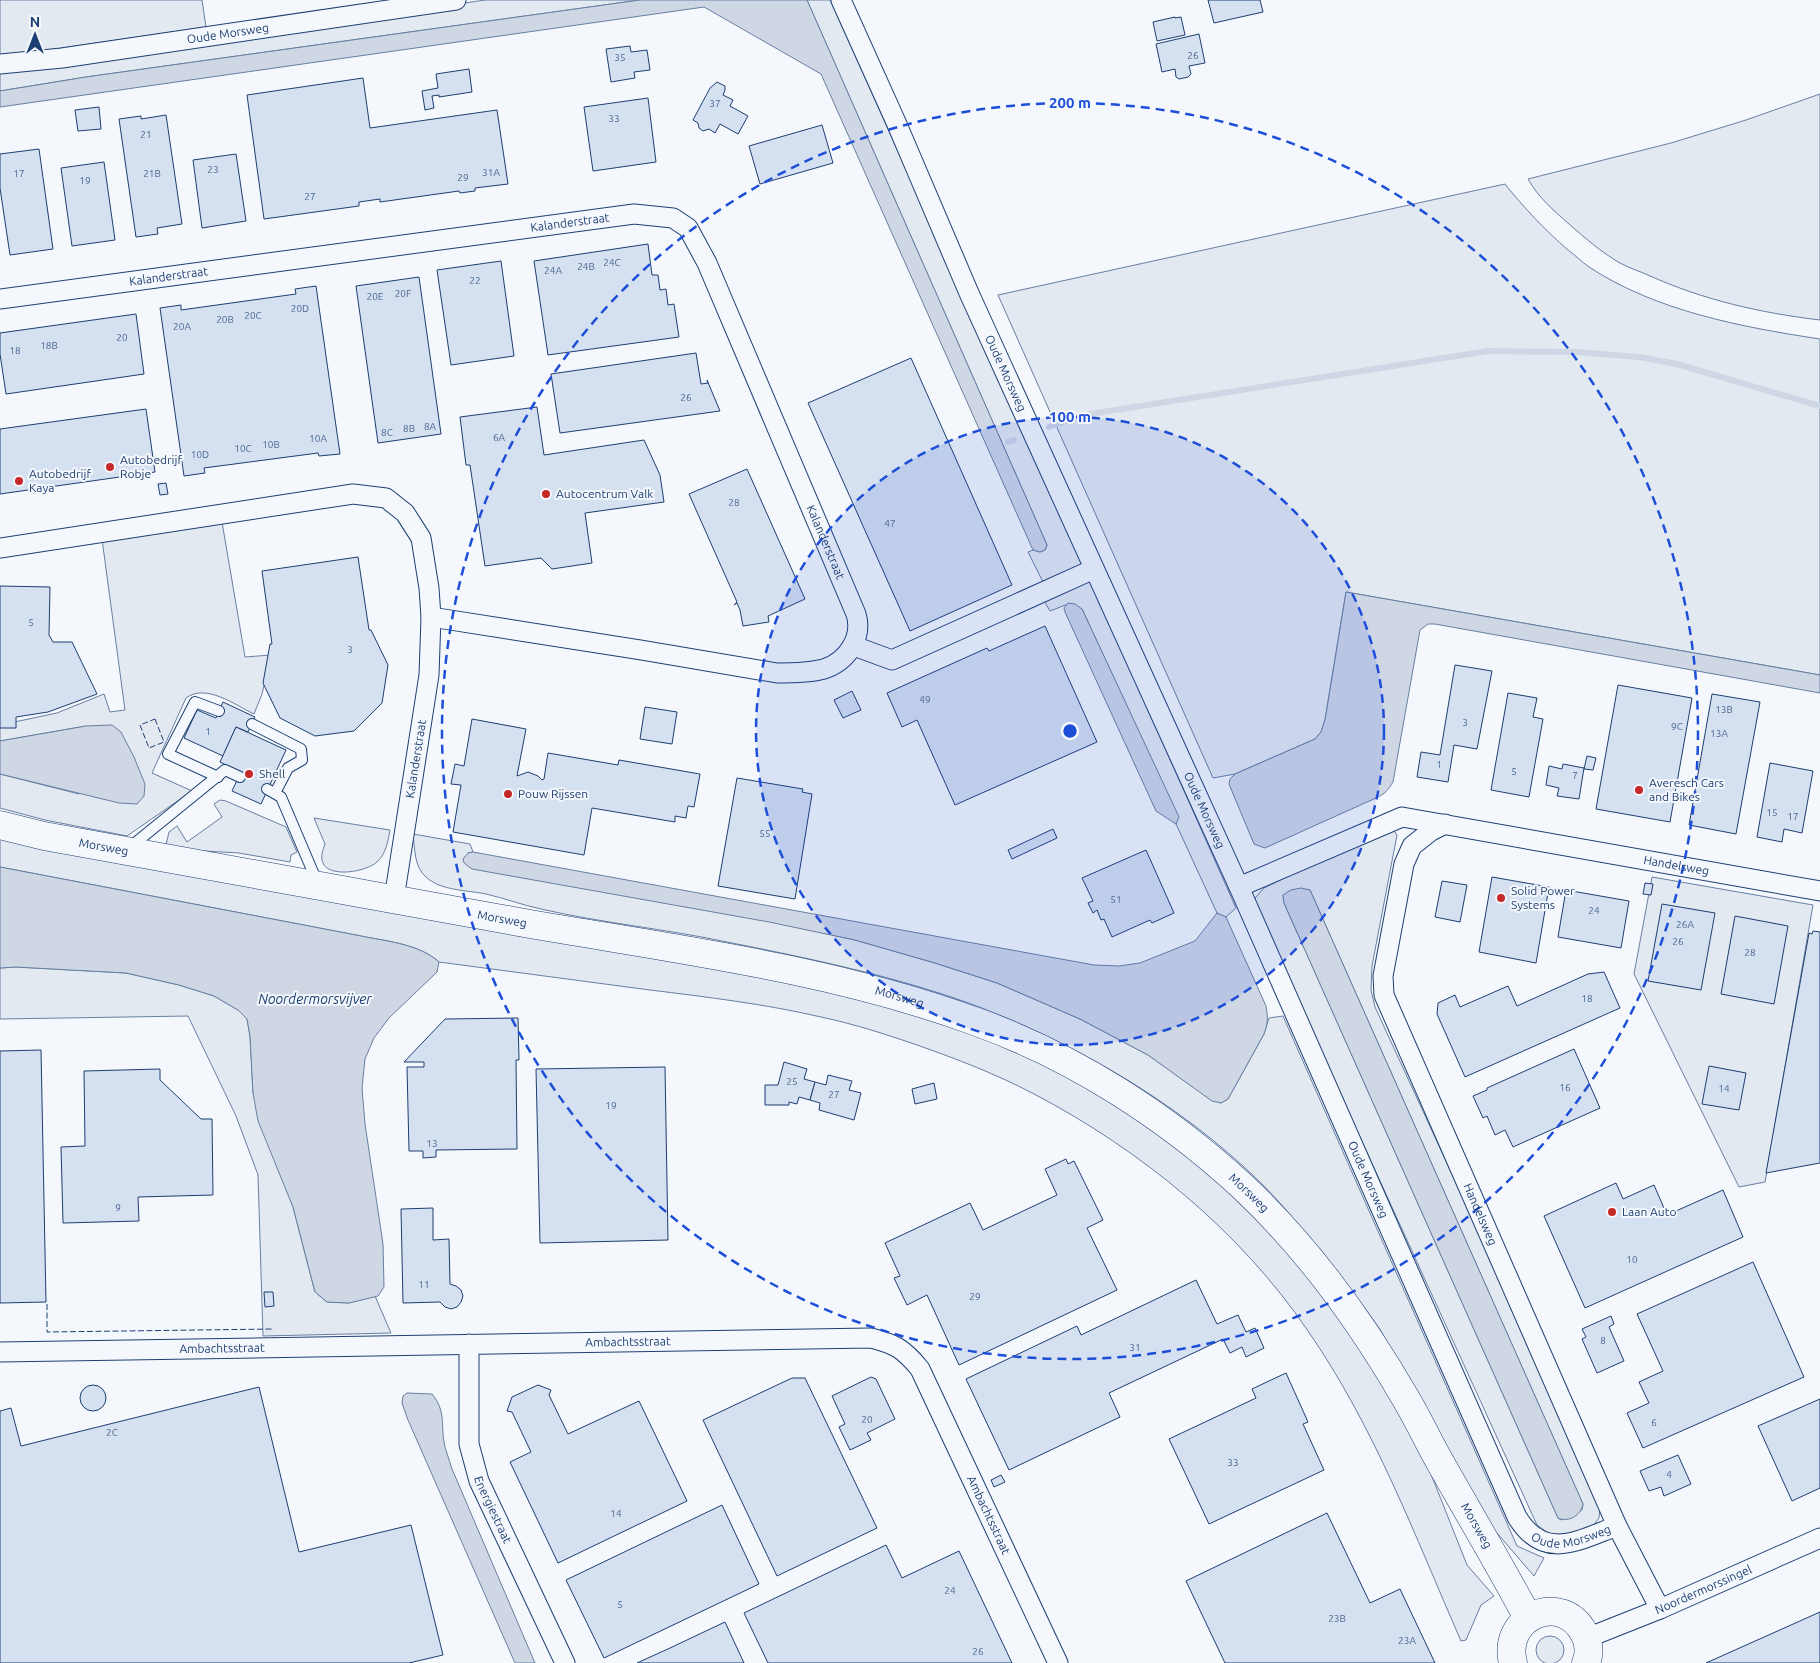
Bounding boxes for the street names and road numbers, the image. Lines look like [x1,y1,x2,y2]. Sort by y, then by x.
street label: Oude Morsweg [186,21,270,46]
street label: Kalanderstraat [530,210,610,234]
street label: Kalanderstraat [128,264,209,288]
street label: Oude Morsweg [983,333,1029,413]
street label: Kalanderstraat [804,503,848,581]
street label: Kalanderstraat [403,718,428,799]
street label: Oude Morsweg [1182,770,1228,850]
street label: Morsweg [78,836,130,857]
street label: Handelsweg [1643,853,1710,877]
street label: Morsweg [476,908,528,929]
street label: Morsweg [874,983,925,1010]
street label: Oude Morsweg [1346,1139,1391,1220]
street label: Morsweg [1227,1171,1272,1215]
street label: Handelsweg [1461,1181,1500,1247]
street label: Ambachtsstraat [585,1334,671,1349]
street label: Ambachtsstraat [179,1341,265,1355]
street label: Ambachtsstraat [965,1474,1013,1557]
street label: Energiestraat [472,1475,515,1545]
street label: Morsweg [1459,1501,1495,1550]
street label: Oude Morsweg [1529,1522,1613,1550]
street label: Noordermorssingel [1653,1562,1753,1616]

